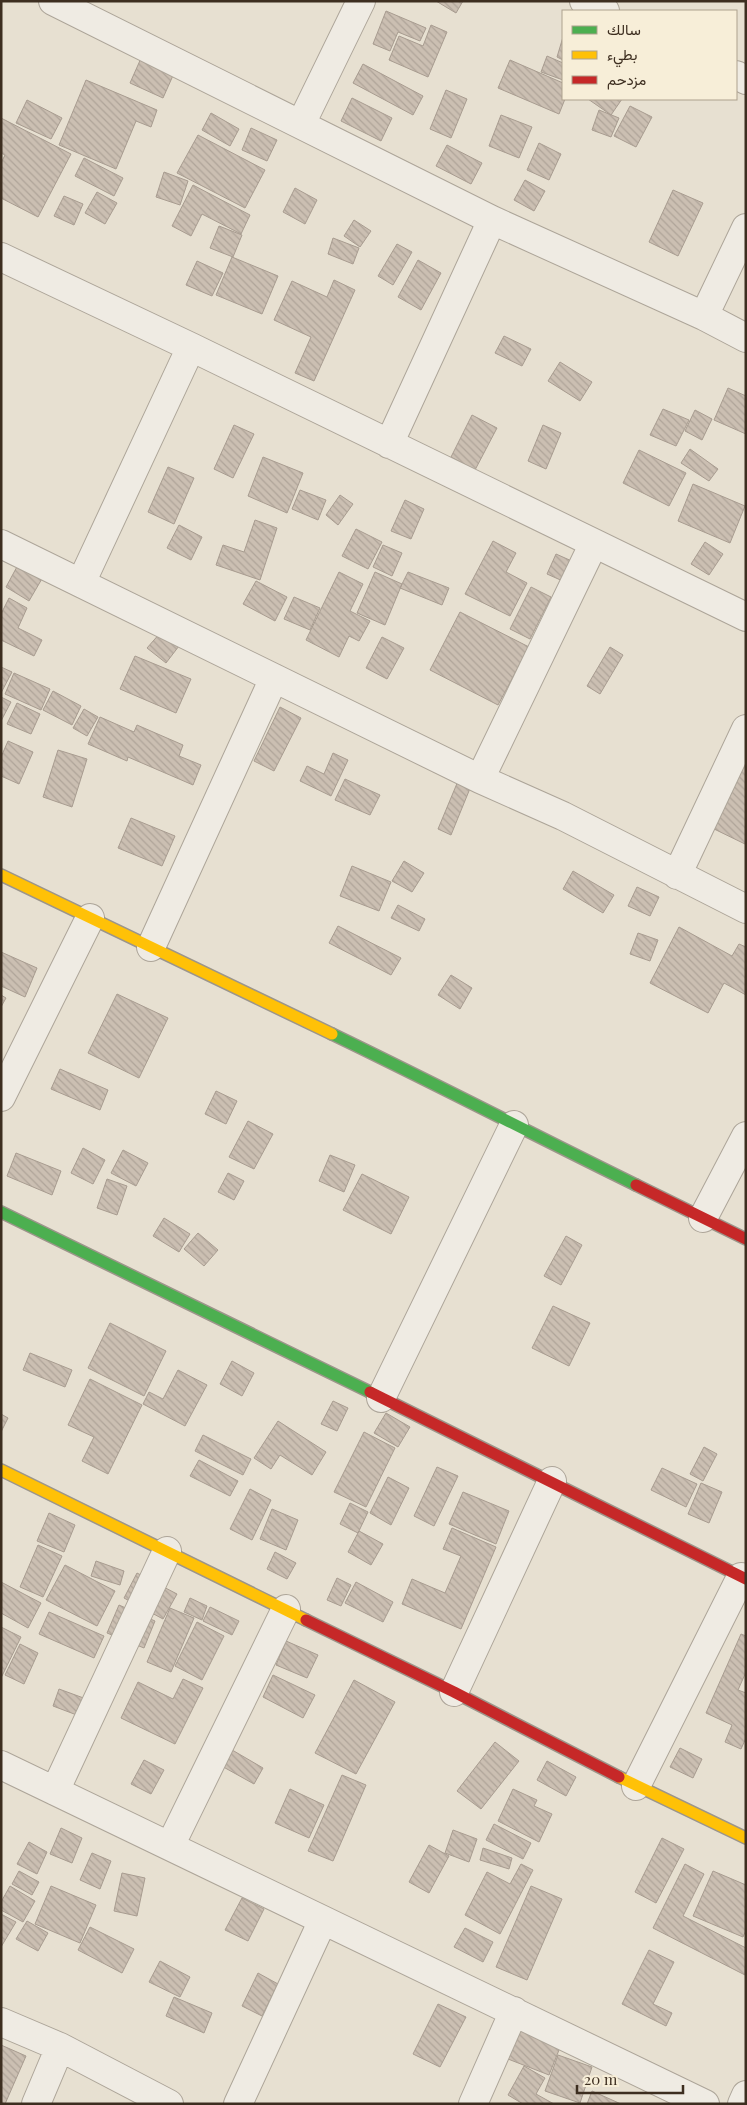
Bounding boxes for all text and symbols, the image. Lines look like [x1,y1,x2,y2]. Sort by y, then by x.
legend [562,10,737,100]
text: سالك [607,19,641,39]
text: بطيء [607,44,637,68]
text: مزدحم [607,69,646,90]
scale bar [577,2062,683,2094]
text: 20 m [584,2069,618,2089]

